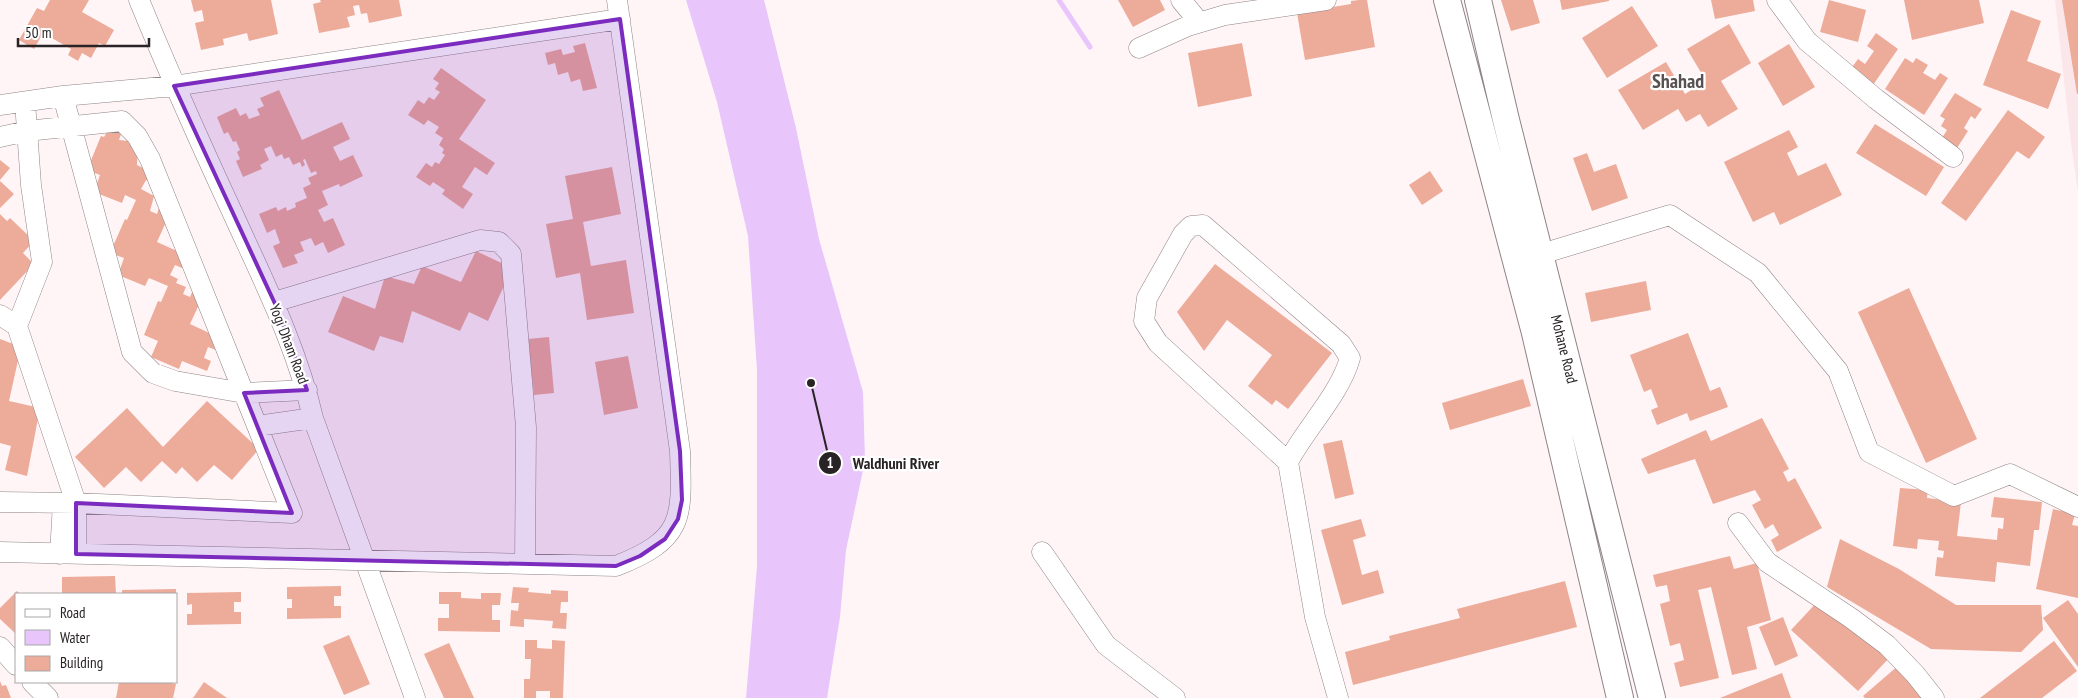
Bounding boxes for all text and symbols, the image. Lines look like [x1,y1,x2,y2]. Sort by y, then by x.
scale bar [18,15,149,47]
text: 50 m [25,23,51,42]
district label: Shahad [1652,68,1704,94]
street label: Yogi Dham Road [266,301,313,387]
street label: Mohane Road [1547,313,1582,385]
callout: Waldhuni River [818,448,949,479]
text: 1 [826,453,834,472]
text: Waldhuni River [852,453,939,473]
legend [15,593,178,683]
text: Road [60,603,86,622]
text: Water [60,628,91,647]
text: Building [60,653,103,672]

